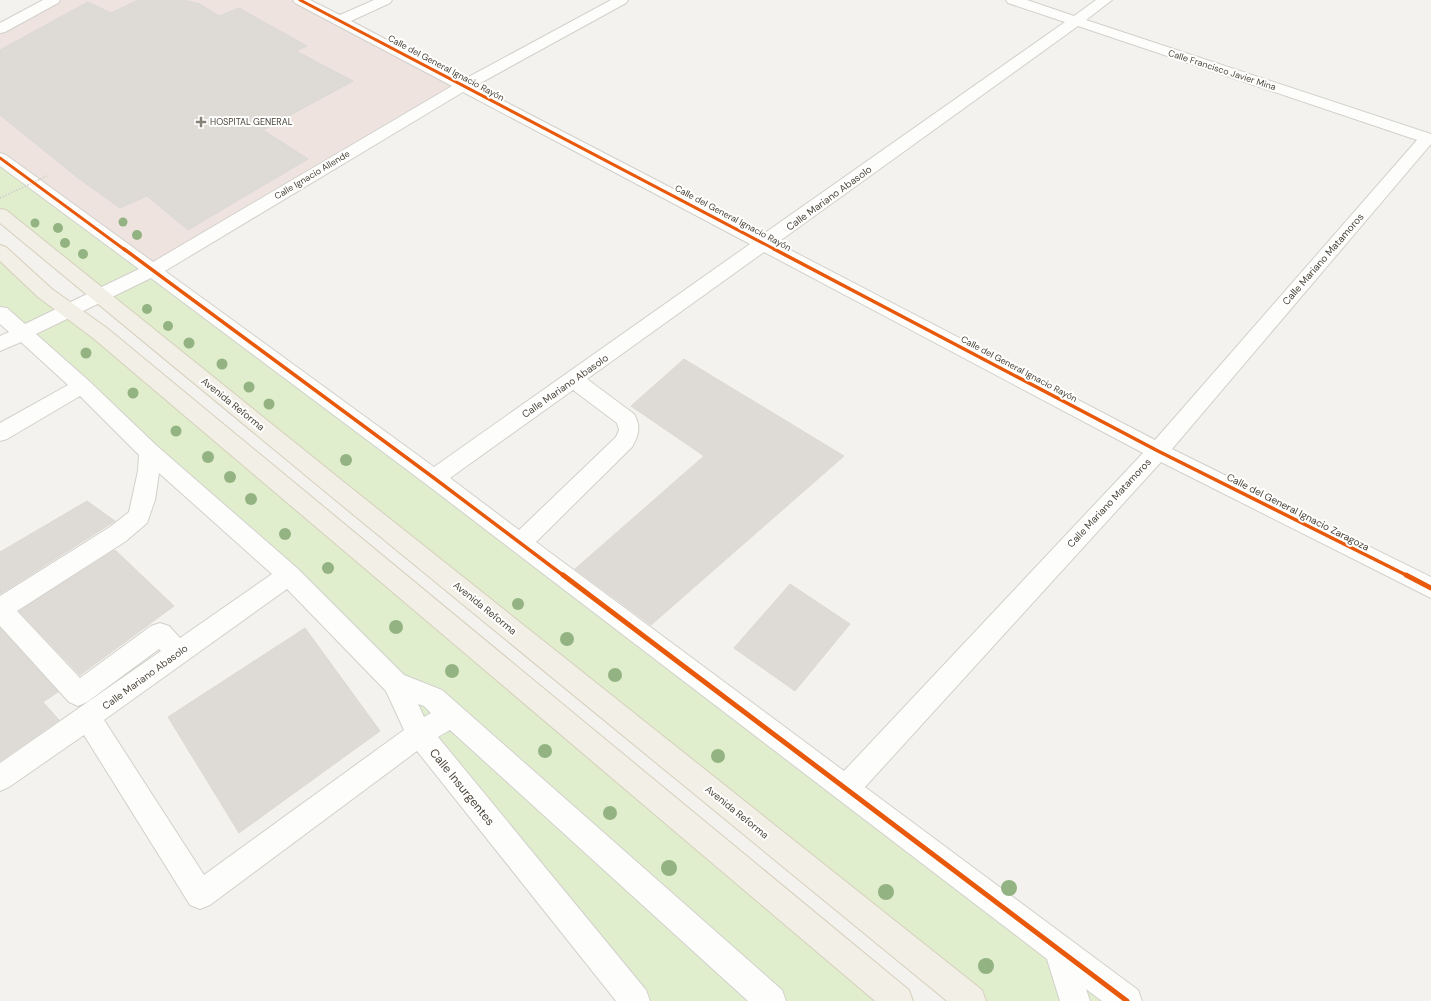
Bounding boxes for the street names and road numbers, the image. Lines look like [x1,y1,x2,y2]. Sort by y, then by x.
street label: Calle del General Ignacio Rayón [386,32,506,104]
street label: Calle Francisco Javier Mina [1167,47,1277,93]
street label: Calle Ignacio Allende [272,148,352,202]
street label: Calle Mariano Abasolo [784,163,874,233]
street label: Calle del General Ignacio Rayón [673,182,793,254]
street label: Calle Mariano Matamoros [1280,210,1366,308]
street label: Calle del General Ignacio Rayón [959,333,1079,405]
street label: Calle Mariano Abasolo [519,351,611,421]
street label: Avenida Reforma [199,374,267,434]
street label: Calle Mariano Matamoros [1064,456,1154,550]
street label: Calle del General Ignacio Zaragoza [1225,470,1371,554]
street label: Avenida Reforma [451,578,519,638]
street label: Calle Mariano Abasolo [100,642,190,712]
street label: Calle Insurgentes [426,745,498,829]
street label: Avenida Reforma [703,782,771,842]

